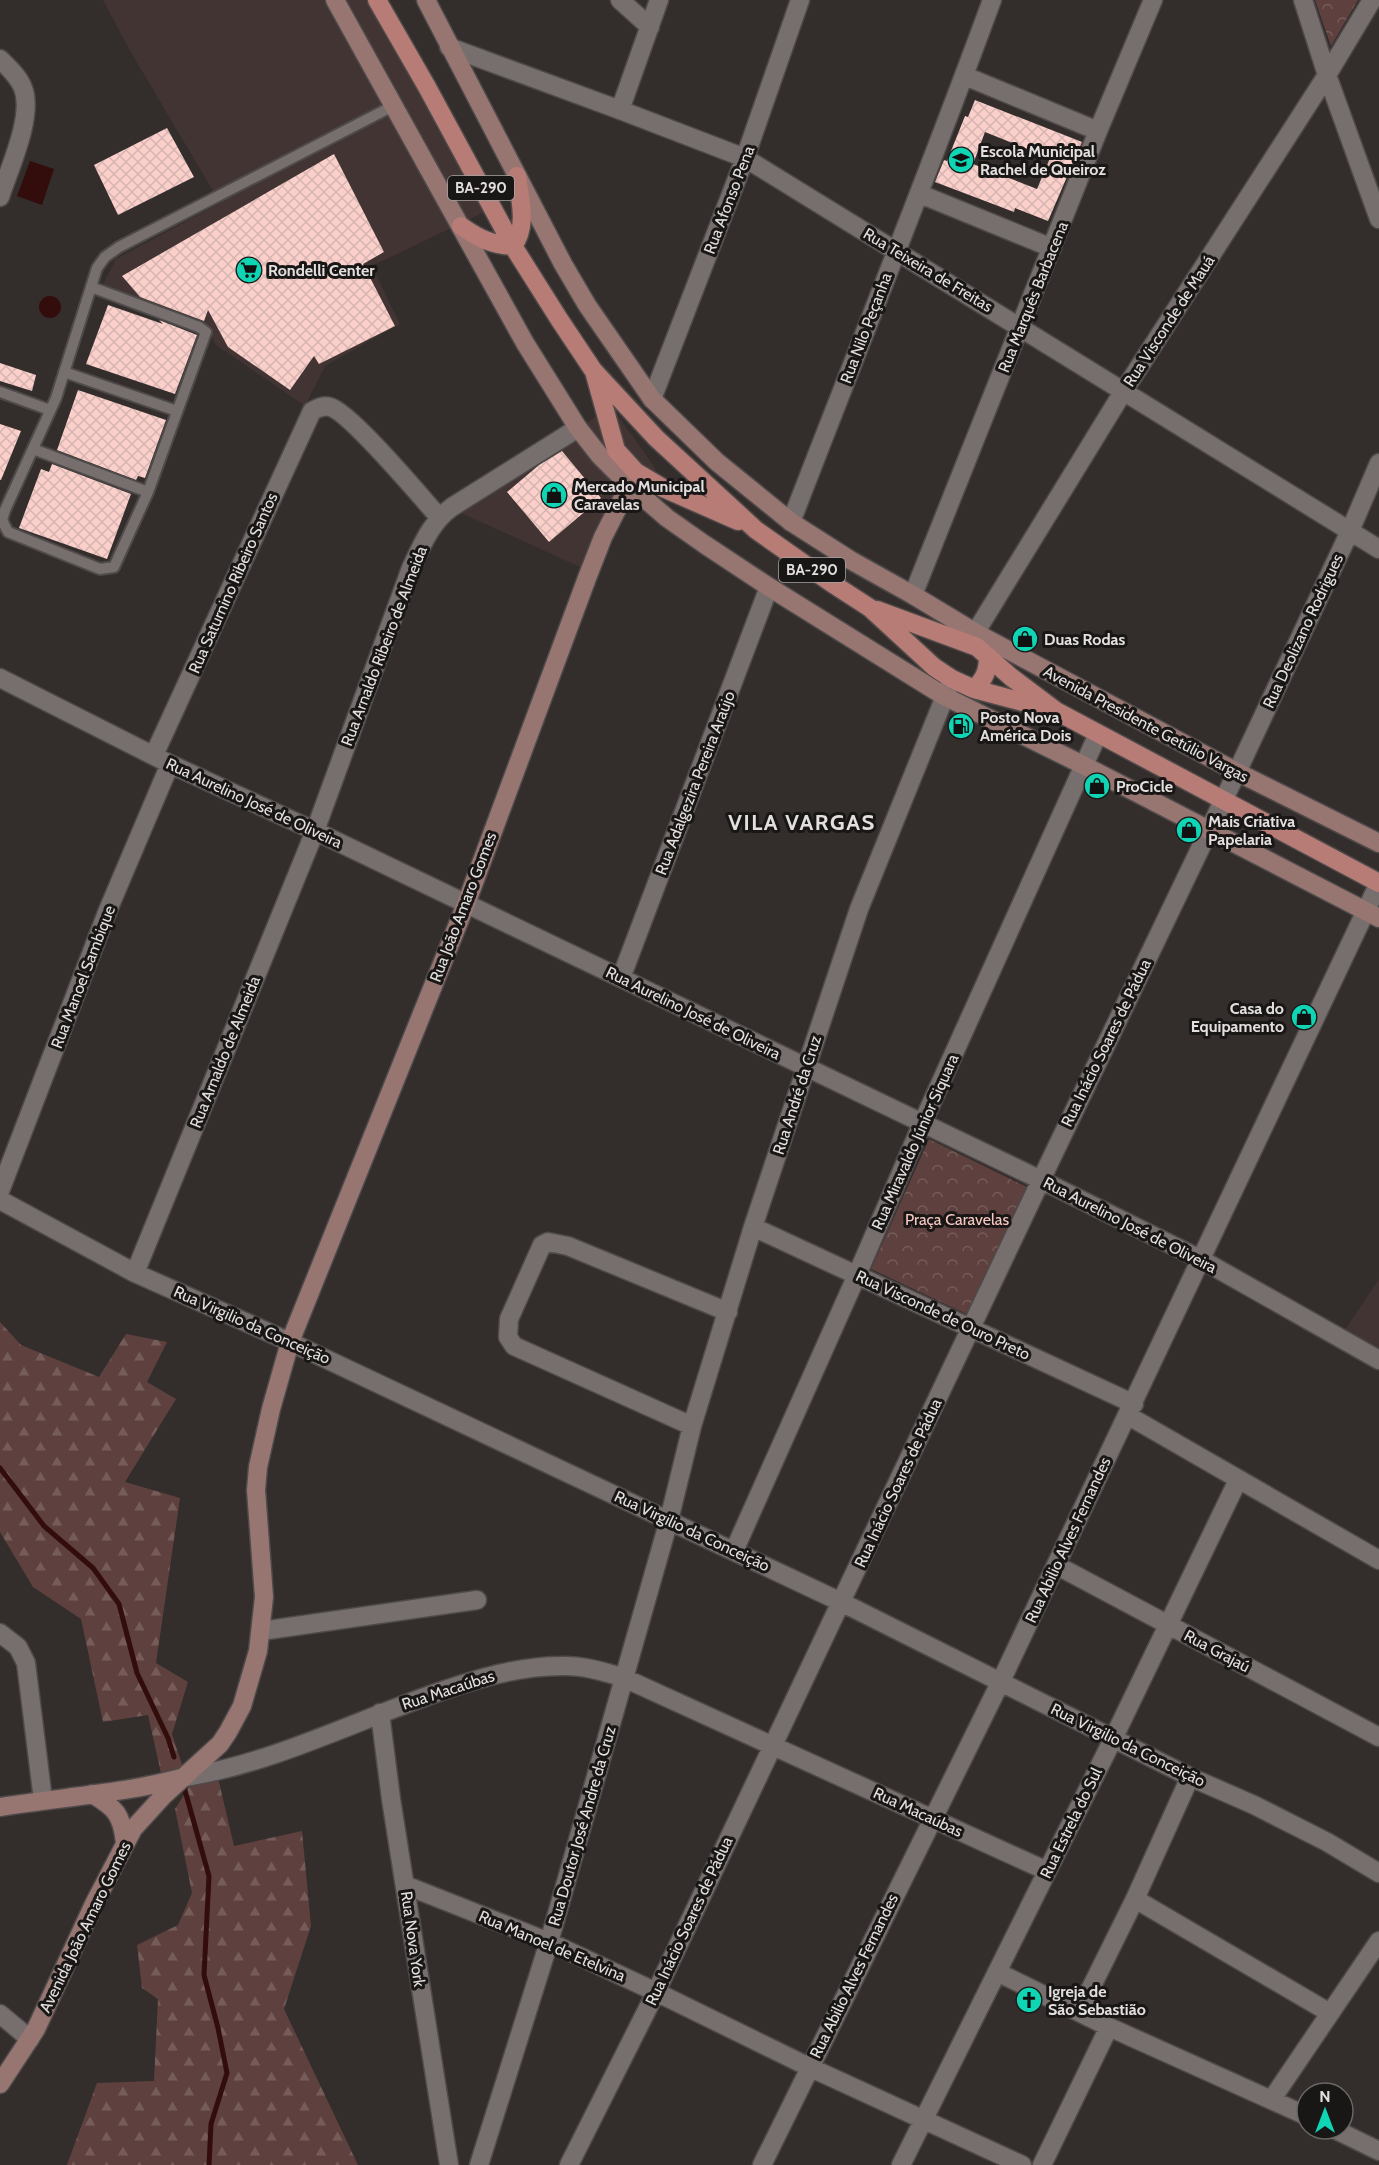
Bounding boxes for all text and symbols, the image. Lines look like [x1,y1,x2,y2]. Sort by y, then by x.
place label: Escola Municipal Rachel de Queiroz [980,142,1106,179]
street label: Rua Afonso Pena [700,143,758,257]
school or university icon: Escola Municipal Rachel de Queiroz [946,145,976,175]
road number: BA-290 [448,176,514,200]
street label: Rua Marquês Barbacena [994,218,1072,375]
street label: Rua Teixeira de Freitas [860,224,996,316]
street label: Rua Visconde de Mauá [1120,252,1219,390]
supermarket icon: Rondelli Center [234,255,264,285]
place label: Rondelli Center [268,261,375,280]
street label: Rua Nilo Peçanha [836,270,896,386]
place label: Mercado Municipal Caravelas [574,477,705,514]
shop icon: Mercado Municipal Caravelas [539,480,569,510]
street label: Rua Saturnino Ribeiro Santos [185,489,282,676]
street label: Rua Arnaldo Ribeiro de Almeida [337,543,431,749]
street label: Rua Deolizano Rodrigues [1259,551,1347,711]
road number: BA-290 [779,558,845,582]
shop icon: Duas Rodas [1010,624,1040,654]
place label: Duas Rodas [1044,630,1126,649]
street label: Avenida Presidente Getúlio Vargas [1040,662,1252,786]
street label: Rua Adalgezira Pereira Araújo [651,688,739,878]
place label: Posto Nova América Dois [980,708,1071,745]
fuel station icon: Posto Nova América Dois [946,711,976,741]
street label: Rua Aurelino José de Oliveira [163,754,345,852]
shop icon: ProCicle [1082,771,1112,801]
place label: ProCicle [1116,777,1173,796]
district label: VILA VARGAS [728,809,876,836]
place label: Mais Criativa Papelaria [1208,812,1295,849]
shop icon: Mais Criativa Papelaria [1174,815,1204,845]
street label: Rua João Amaro Gomes [426,829,500,985]
street label: Rua Manoel Sambique [47,903,119,1051]
street label: Rua Inácio Soares de Pádua [1057,956,1155,1130]
street label: Rua Aurelino José de Oliveira [603,962,784,1064]
street label: Rua Arnaldo de Almeida [186,973,264,1131]
place label: Casa do Equipamento [1191,999,1284,1036]
shop icon: Casa do Equipamento [1289,1002,1319,1032]
street label: Rua André da Cruz [769,1033,825,1157]
street label: Rua Miravaldo Júnior Siquara [868,1051,963,1233]
street label: Rua Aurelino José de Oliveira [1040,1173,1220,1277]
park label: Praça Caravelas [905,1210,1009,1229]
street label: Rua Visconde de Ouro Preto [853,1266,1033,1364]
street label: Rua Virgilio da Conceição [171,1282,333,1368]
street label: Rua Inácio Soares de Pádua [850,1395,946,1570]
street label: Rua Abilio Alves Fernandes [1021,1454,1115,1626]
street label: Rua Virgilio da Conceição [611,1487,773,1575]
street label: Rua Grajaú [1181,1626,1253,1676]
street label: Rua Macaúbas [399,1666,497,1714]
street label: Rua Virgilio da Conceição [1048,1699,1208,1791]
street label: Rua Doutor José Andre da Cruz [544,1724,620,1928]
street label: Rua Estrela do Sul [1036,1764,1106,1881]
street label: Rua Macaúbas [870,1783,966,1841]
street label: Rua Inácio Soares de Pádua [641,1833,737,2008]
street label: Avenida João Amaro Gomes [35,1838,135,2015]
street label: Rua Nova York [397,1890,429,1989]
street label: Rua Abilio Alves Fernandes [806,1890,902,2061]
street label: Rua Manoel de Etelvina [476,1907,628,1986]
place label: Igreja de São Sebastião [1048,1982,1146,2019]
church icon: Igreja de São Sebastião [1014,1985,1044,2015]
north arrow [1295,2081,1355,2141]
text: N [1319,2087,1331,2106]

